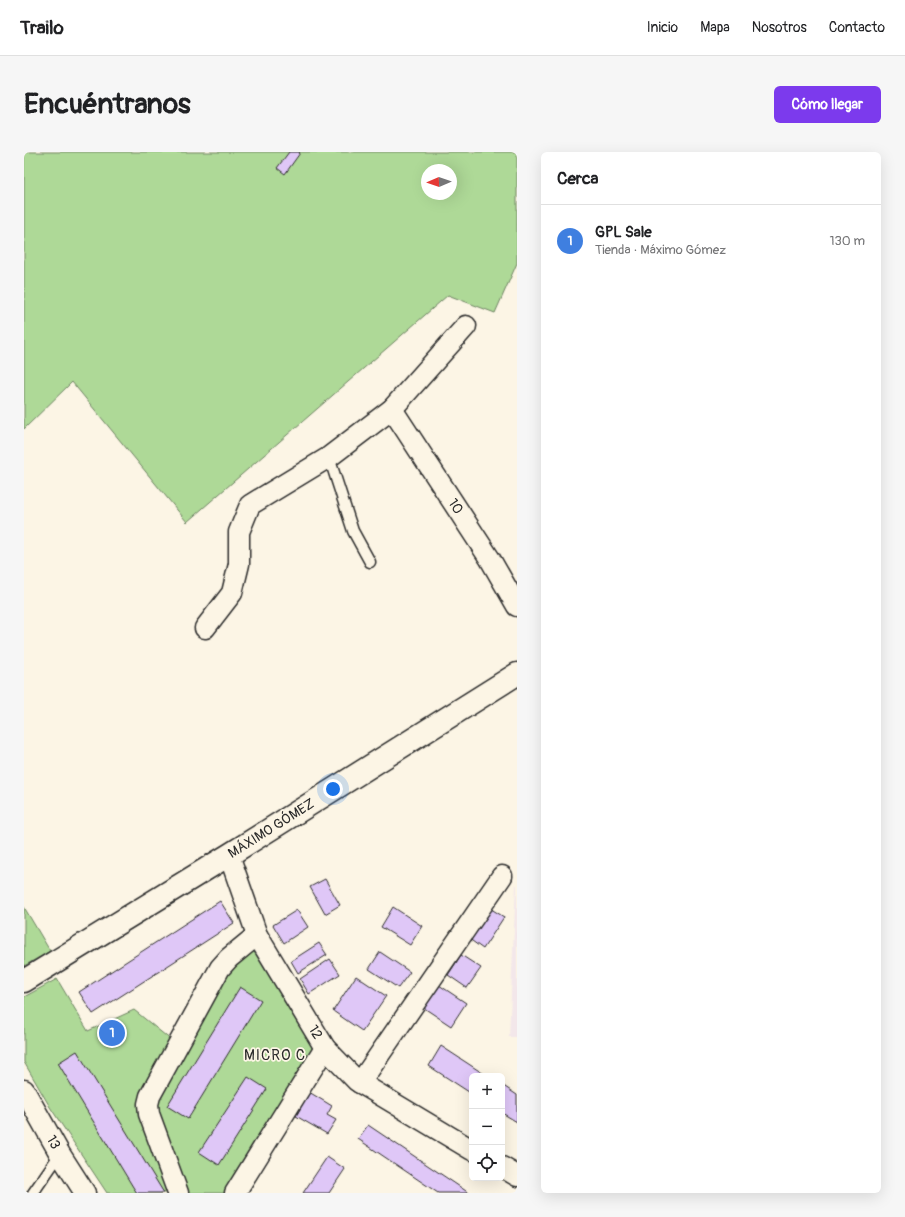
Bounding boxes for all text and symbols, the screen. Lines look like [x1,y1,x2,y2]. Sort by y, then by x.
text: Trailo [20,16,64,40]
text: Inicio [647,19,678,36]
text: Mapa [700,19,730,36]
text: Nosotros [752,19,807,36]
text: Contacto [829,19,885,36]
button: Cómo llegar [774,86,881,123]
text: Encuéntranos [24,87,191,122]
north arrow [421,164,457,200]
text: Cerca [557,168,598,189]
text: GPL Sale [595,223,652,242]
text: 1 [567,233,573,249]
text: 130 m [829,233,865,249]
text: Tienda · Máximo Gómez [595,242,726,258]
street label: 10 [444,495,467,517]
your location [323,779,343,799]
street label: MÁXIMO GÓMEZ [224,794,318,862]
pin: 1 [99,1018,125,1048]
street label: 12 [305,1022,326,1042]
district label: MICRO C [244,1046,306,1065]
map controls [469,1073,505,1181]
button: + [469,1073,505,1109]
button: − [469,1109,505,1145]
street label: 13 [43,1132,64,1152]
button: locate [469,1145,505,1181]

